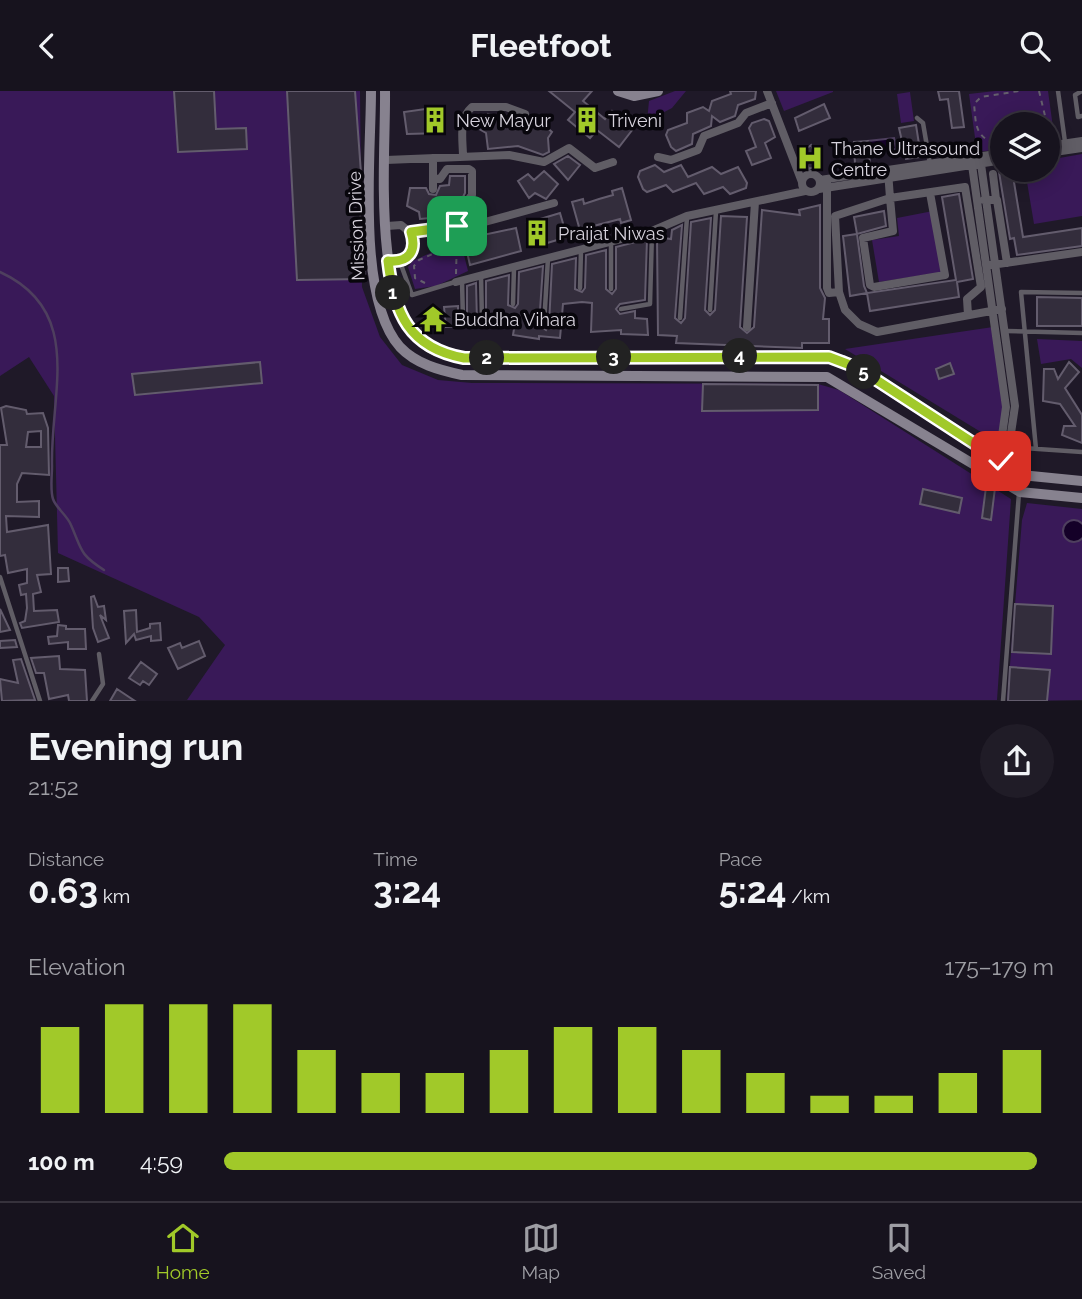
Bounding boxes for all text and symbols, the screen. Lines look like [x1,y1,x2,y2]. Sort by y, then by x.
icon: back [28,27,66,65]
text: Fleetfoot [470,27,612,64]
icon: search [1016,27,1054,65]
building icon: New Mayur [420,105,450,135]
building icon: Triveni [572,105,602,135]
place label: New Mayur [456,110,551,131]
place label: Triveni [608,110,662,131]
map controls [990,112,1060,182]
button: layers [990,112,1060,182]
place label: Thane Ultrasound Centre [831,138,980,180]
hospital icon: Thane Ultrasound Centre [795,143,825,173]
street label: Mission Drive [344,170,368,281]
pin [427,196,487,256]
icon: arrive [438,207,476,245]
building icon: Praijat Niwas [522,218,552,248]
place label: Praijat Niwas [558,223,665,244]
pin: 1 [376,275,410,311]
text: 1 [388,281,397,303]
temple icon: Buddha Vihara [418,304,448,334]
place label: Buddha Vihara [454,309,576,330]
pin: 4 [722,338,758,373]
pin: 3 [596,339,632,375]
pin: 2 [470,341,504,375]
text: 4 [734,344,745,366]
text: 3 [608,345,619,367]
text: 2 [481,346,492,368]
pin: 5 [846,355,882,389]
text: 5 [858,360,869,382]
pin [971,431,1031,491]
icon: check [982,442,1020,480]
text: Evening run [28,724,243,769]
button: share [980,724,1054,798]
text: 21:52 [28,773,79,800]
text: Distance [28,848,104,870]
text: Time [373,848,418,870]
text: Pace [719,848,762,870]
text: 0.63 [28,870,98,911]
text: 3:24 [373,870,441,911]
text: 5:24 [719,870,786,911]
text: km [98,885,130,907]
text: /km [786,885,830,907]
text: Elevation [28,953,126,980]
text: 175–179 m [944,953,1054,980]
text: 100 m [28,1148,95,1175]
text: 4:59 [140,1148,183,1175]
tab: Home [156,1219,210,1283]
tab: Map [521,1219,560,1283]
tab: Saved [872,1219,926,1283]

